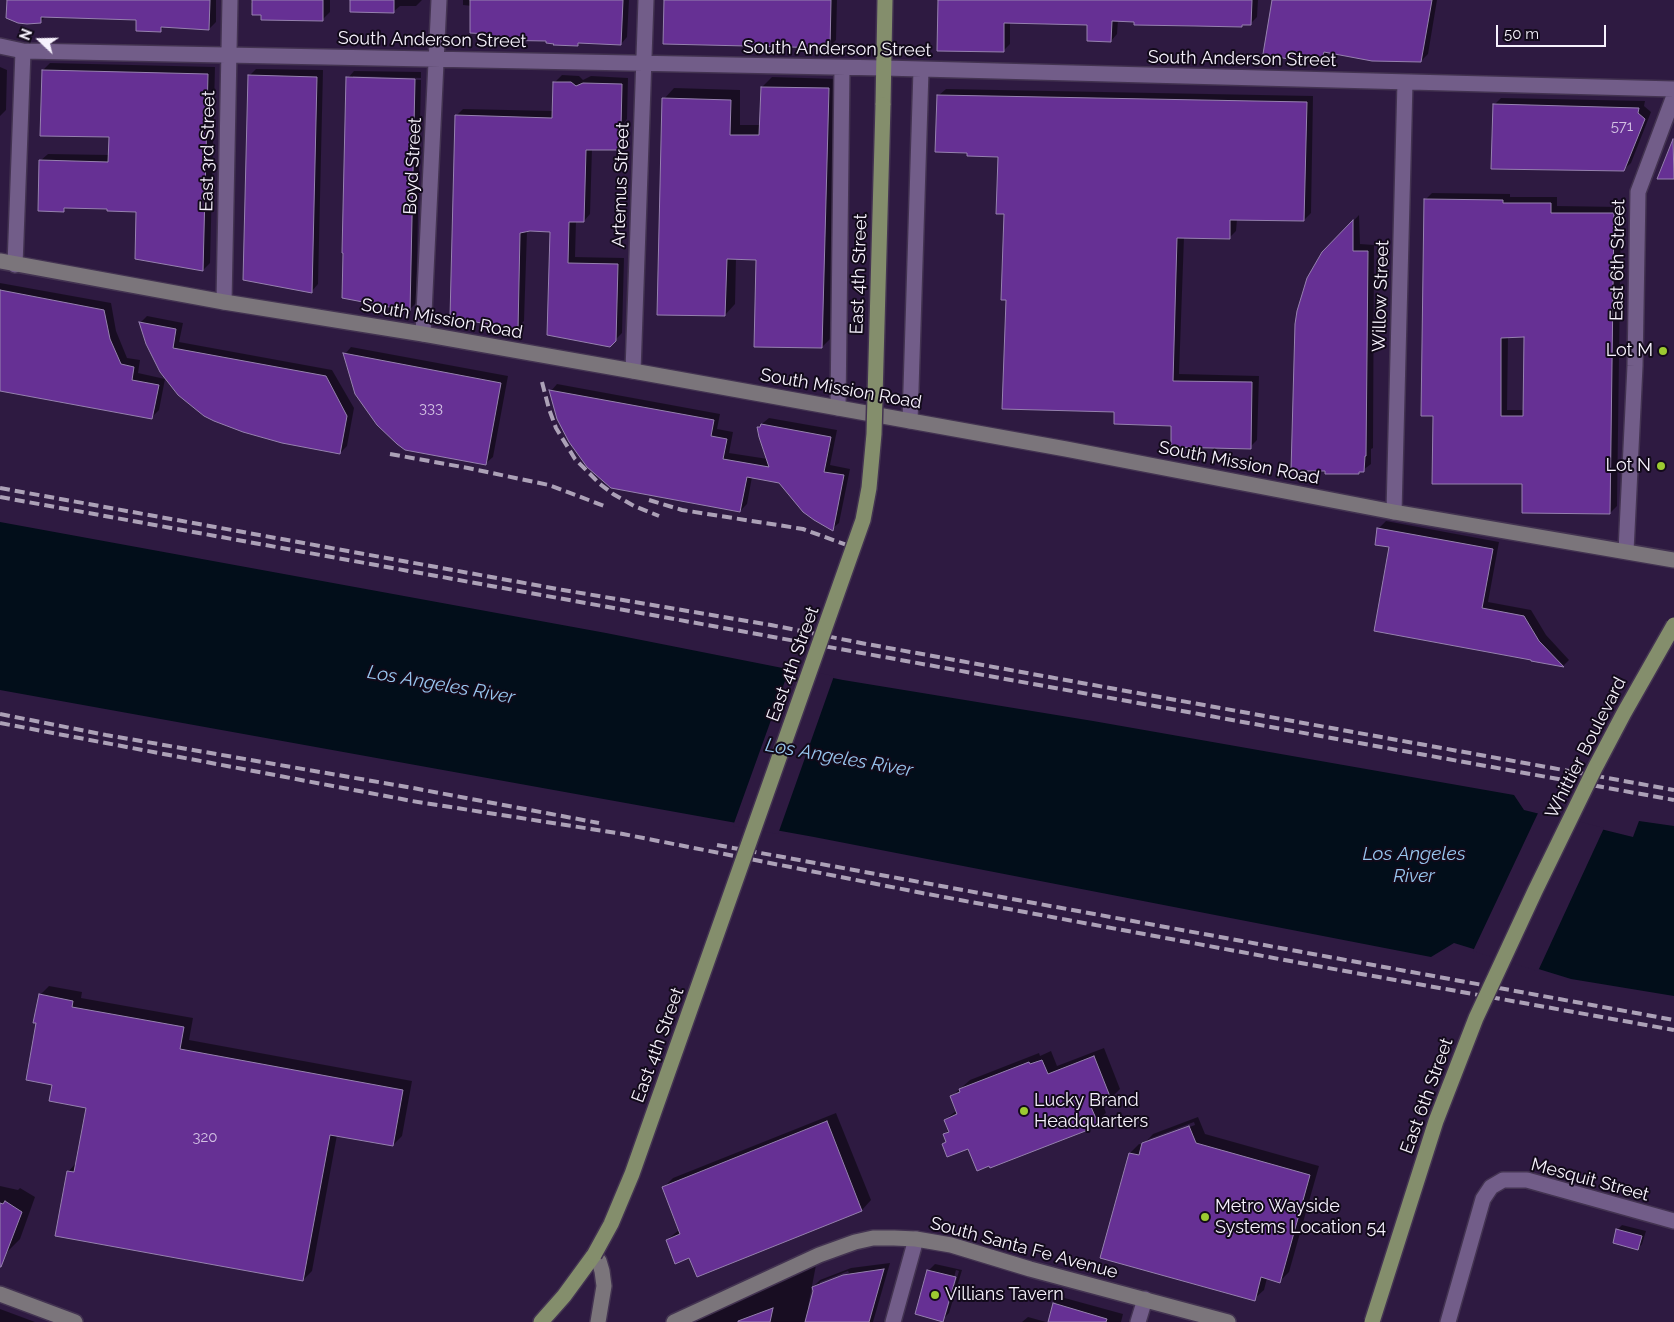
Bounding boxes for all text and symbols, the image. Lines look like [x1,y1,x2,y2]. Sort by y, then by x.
north arrow [15,15,65,65]
scale bar [1499,15,1609,47]
text: 50 m [1504,25,1539,43]
text: N [17,27,35,42]
street label: South Anderson Street [338,28,526,52]
street label: South Anderson Street [743,37,931,61]
street label: South Anderson Street [1148,47,1336,71]
street label: East 3rd Street [196,90,220,212]
street label: Boyd Street [400,117,426,215]
house number: 571 [1611,117,1633,135]
street label: Artemus Street [608,122,634,248]
street label: East 6th Street [1606,199,1630,321]
street label: East 4th Street [846,213,872,335]
street label: Willow Street [1368,240,1394,352]
street label: South Mission Road [360,294,524,344]
place label: Lot M [1606,340,1653,362]
marker: Lot M [1657,345,1669,357]
street label: South Mission Road [759,364,923,414]
house number: 333 [419,399,443,417]
street label: South Mission Road [1157,437,1321,489]
place label: Lot N [1606,455,1651,477]
marker: Lot N [1655,460,1667,472]
street label: East 4th Street [762,604,824,724]
water label: Los Angeles River [365,661,517,709]
street label: Whittier Boulevard [1541,674,1631,822]
water label: Los Angeles River [763,734,915,782]
water label: Los Angeles River [1362,843,1466,887]
street label: East 4th Street [627,985,689,1105]
street label: East 6th Street [1396,1035,1458,1157]
place label: Lucky Brand Headquarters [1034,1090,1148,1132]
marker: Lucky Brand Headquarters [1018,1105,1030,1117]
house number: 320 [192,1128,218,1146]
street label: Mesquit Street [1529,1154,1651,1206]
place label: Metro Wayside Systems Location 54 [1215,1196,1386,1238]
marker: Metro Wayside Systems Location 54 [1199,1211,1211,1223]
street label: South Santa Fe Avenue [928,1213,1120,1283]
place label: Villians Tavern [945,1284,1064,1306]
marker: Villians Tavern [929,1289,941,1301]

